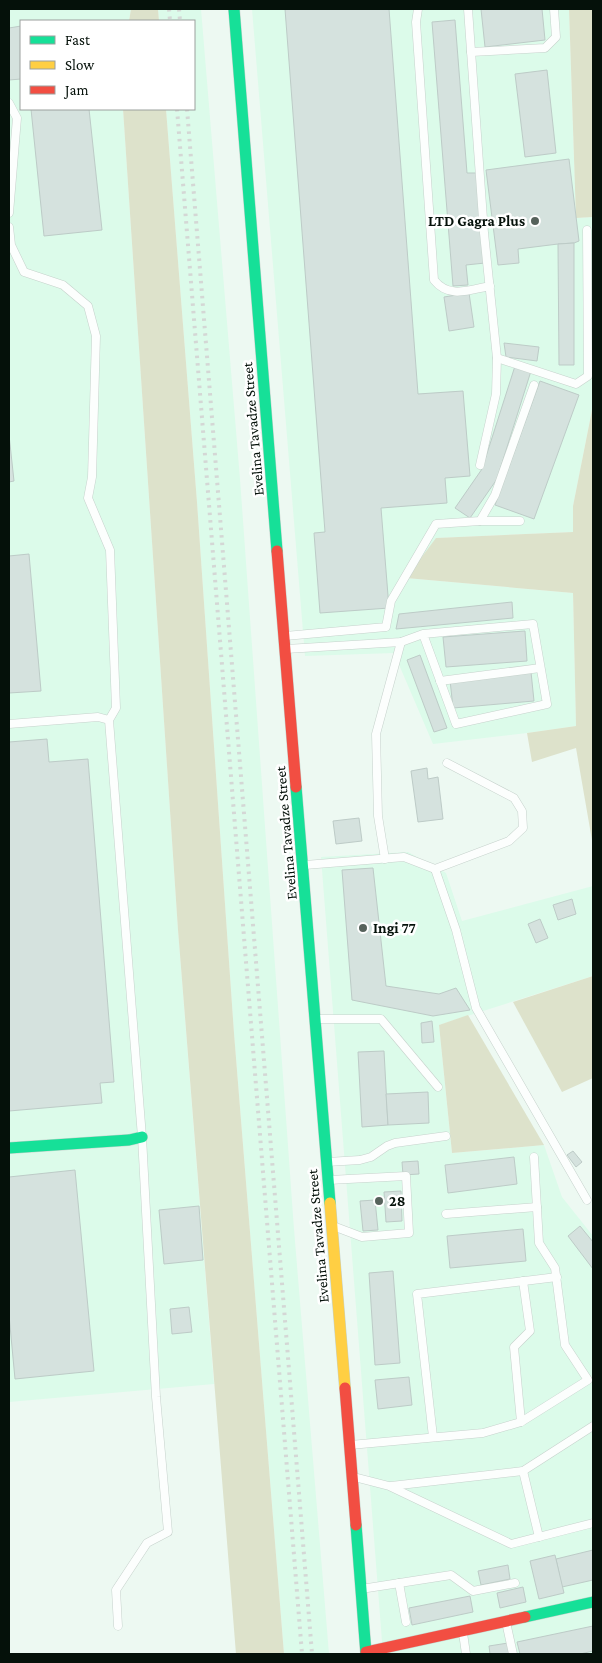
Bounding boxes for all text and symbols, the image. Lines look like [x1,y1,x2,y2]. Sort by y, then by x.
legend [20,20,195,110]
text: Fast [65,32,91,48]
text: Slow [65,57,95,73]
text: Jam [63,82,88,99]
place label: LTD Gagra Plus [428,213,525,229]
marker: LTD Gagra Plus [529,215,541,227]
street label: Evelina Tavadze Street [239,361,267,496]
street label: Evelina Tavadze Street [272,765,300,900]
place label: Ingi 77 [373,920,416,936]
marker: Ingi 77 [357,922,369,934]
street label: Evelina Tavadze Street [304,1168,332,1303]
place label: 28 [389,1193,405,1209]
marker: 28 [373,1195,385,1207]

